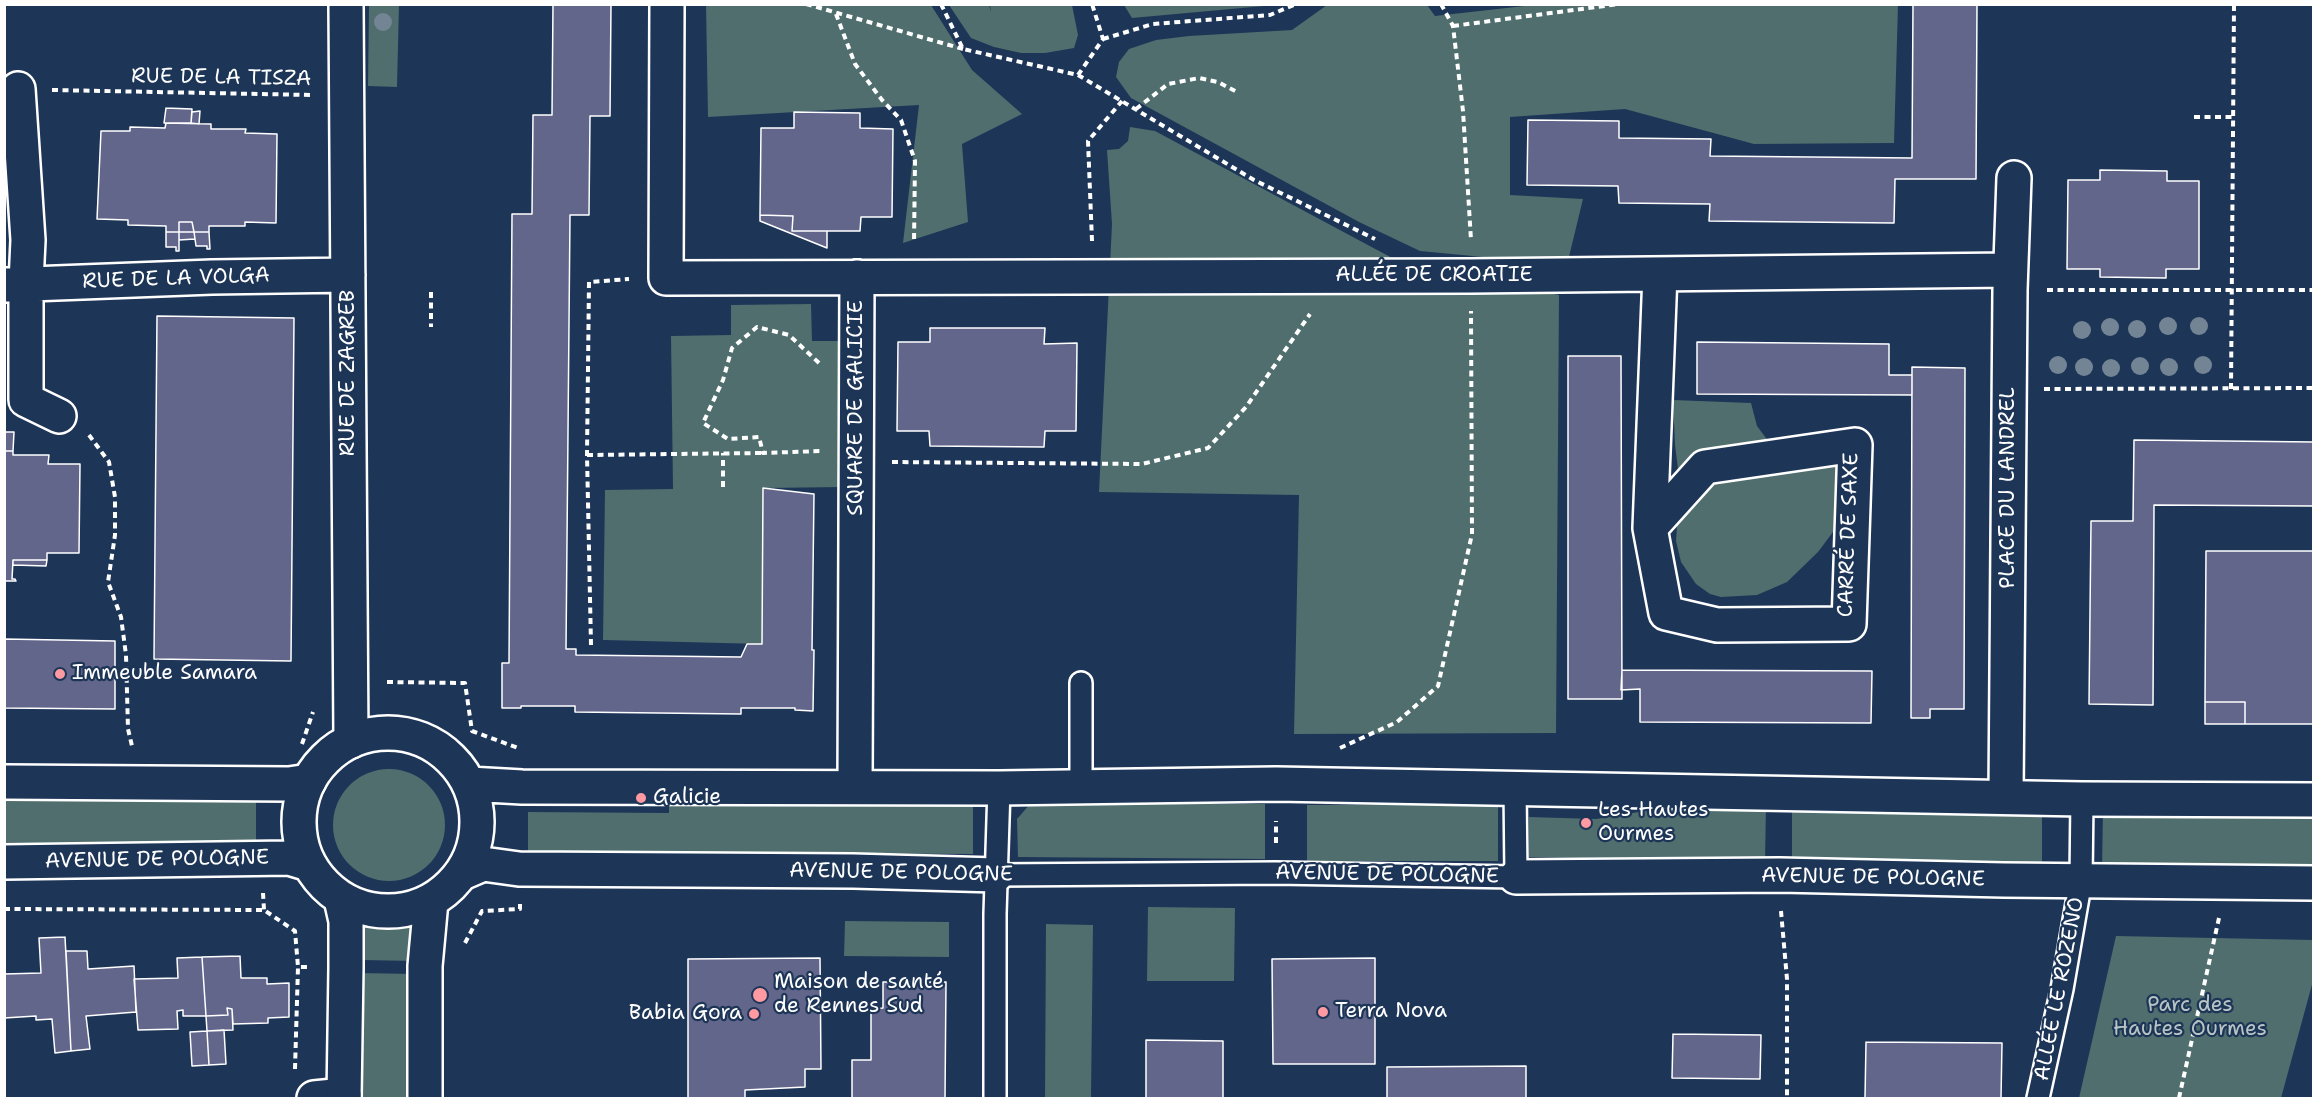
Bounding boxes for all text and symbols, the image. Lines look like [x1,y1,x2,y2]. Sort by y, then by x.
street label: RUE DE LA TISZA [131,64,311,92]
street label: RUE DE LA VOLGA [82,263,270,295]
street label: ALLÉE DE CROATIE [1335,263,1533,289]
street label: RUE DE ZAGREB [336,290,362,456]
street label: SQUARE DE GALICIE [844,300,870,516]
street label: PLACE DU LANDREL [1996,387,2022,589]
street label: CARRÉ DE SAXE [1834,452,1864,618]
place label: Immeuble Samara [72,661,257,687]
marker: Immeuble Samara [53,667,67,681]
place label: Galicie [653,785,721,811]
marker: Galicie [634,791,648,805]
place label: Les Hautes Ourmes [1598,798,1709,848]
marker: Les Hautes Ourmes [1579,816,1593,830]
street label: AVENUE DE POLOGNE [45,845,269,875]
street label: AVENUE DE POLOGNE [789,858,1013,888]
street label: AVENUE DE POLOGNE [1275,860,1499,890]
street label: AVENUE DE POLOGNE [1761,863,1985,893]
street label: ALLÉE LE ROZENO [2030,895,2090,1083]
place label: Maison de santé de Rennes Sud [774,970,944,1020]
marker: Maison de santé de Rennes Sud [751,986,769,1004]
park label: Parc des Hautes Ourmes [2113,993,2267,1043]
place label: Terra Nova [1335,999,1447,1025]
place label: Babia Gora [629,1001,742,1027]
marker: Terra Nova [1316,1005,1330,1019]
marker: Babia Gora [747,1007,761,1021]

